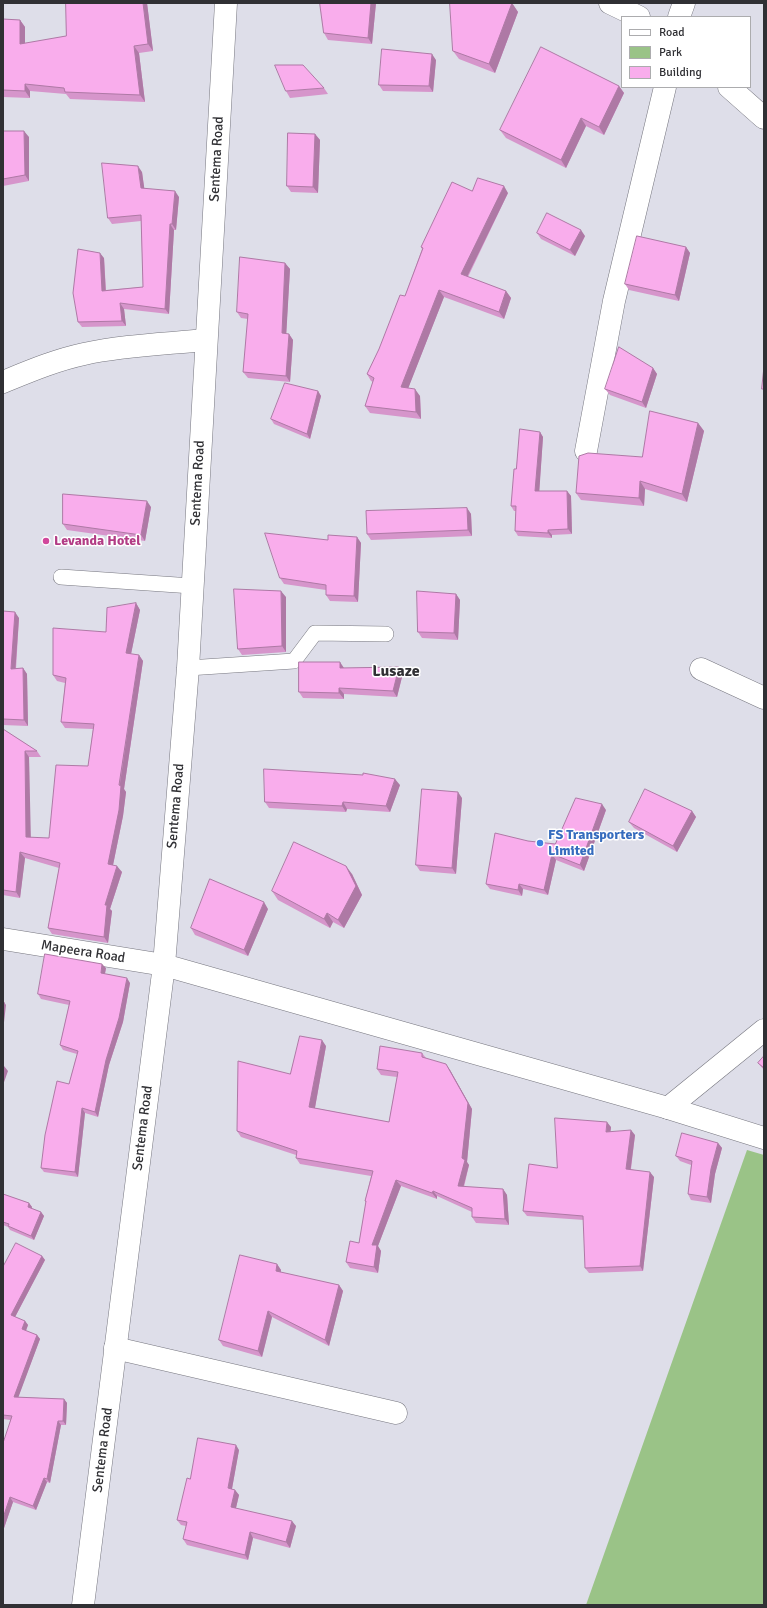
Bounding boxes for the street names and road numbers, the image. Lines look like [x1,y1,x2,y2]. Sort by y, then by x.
street label: Sentema Road [206,116,228,202]
street label: Sentema Road [187,440,209,526]
street label: Sentema Road [164,763,188,849]
street label: Mapeera Road [40,937,126,967]
street label: Sentema Road [129,1085,157,1171]
street label: Sentema Road [89,1407,117,1493]

